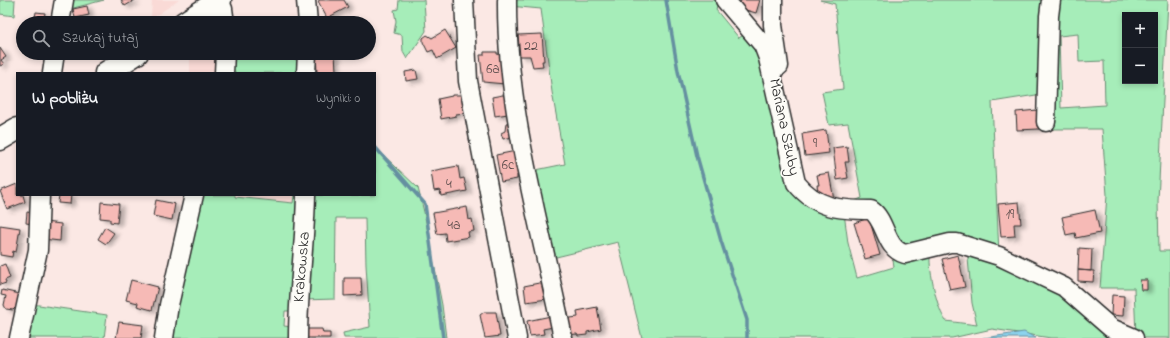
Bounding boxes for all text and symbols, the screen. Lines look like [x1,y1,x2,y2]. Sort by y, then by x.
map controls [1122,12,1158,84]
button: + [1122,12,1158,48]
search box [16,16,376,60]
icon: search [30,27,52,49]
text: Szukaj tutaj [62,27,138,49]
house number: 22 [524,36,538,57]
button: − [1122,48,1158,84]
house number: 6a [486,59,500,80]
street label: Mariana Szuby [762,76,806,178]
text: W pobliżu [32,86,98,111]
text: Wyniki: 0 [316,89,360,108]
house number: 9 [813,133,818,154]
house number: 6c [502,155,515,176]
house number: 4 [446,174,452,195]
house number: 19 [1006,204,1015,225]
house number: 4a [447,215,461,236]
street label: Krakowska [287,231,317,303]

